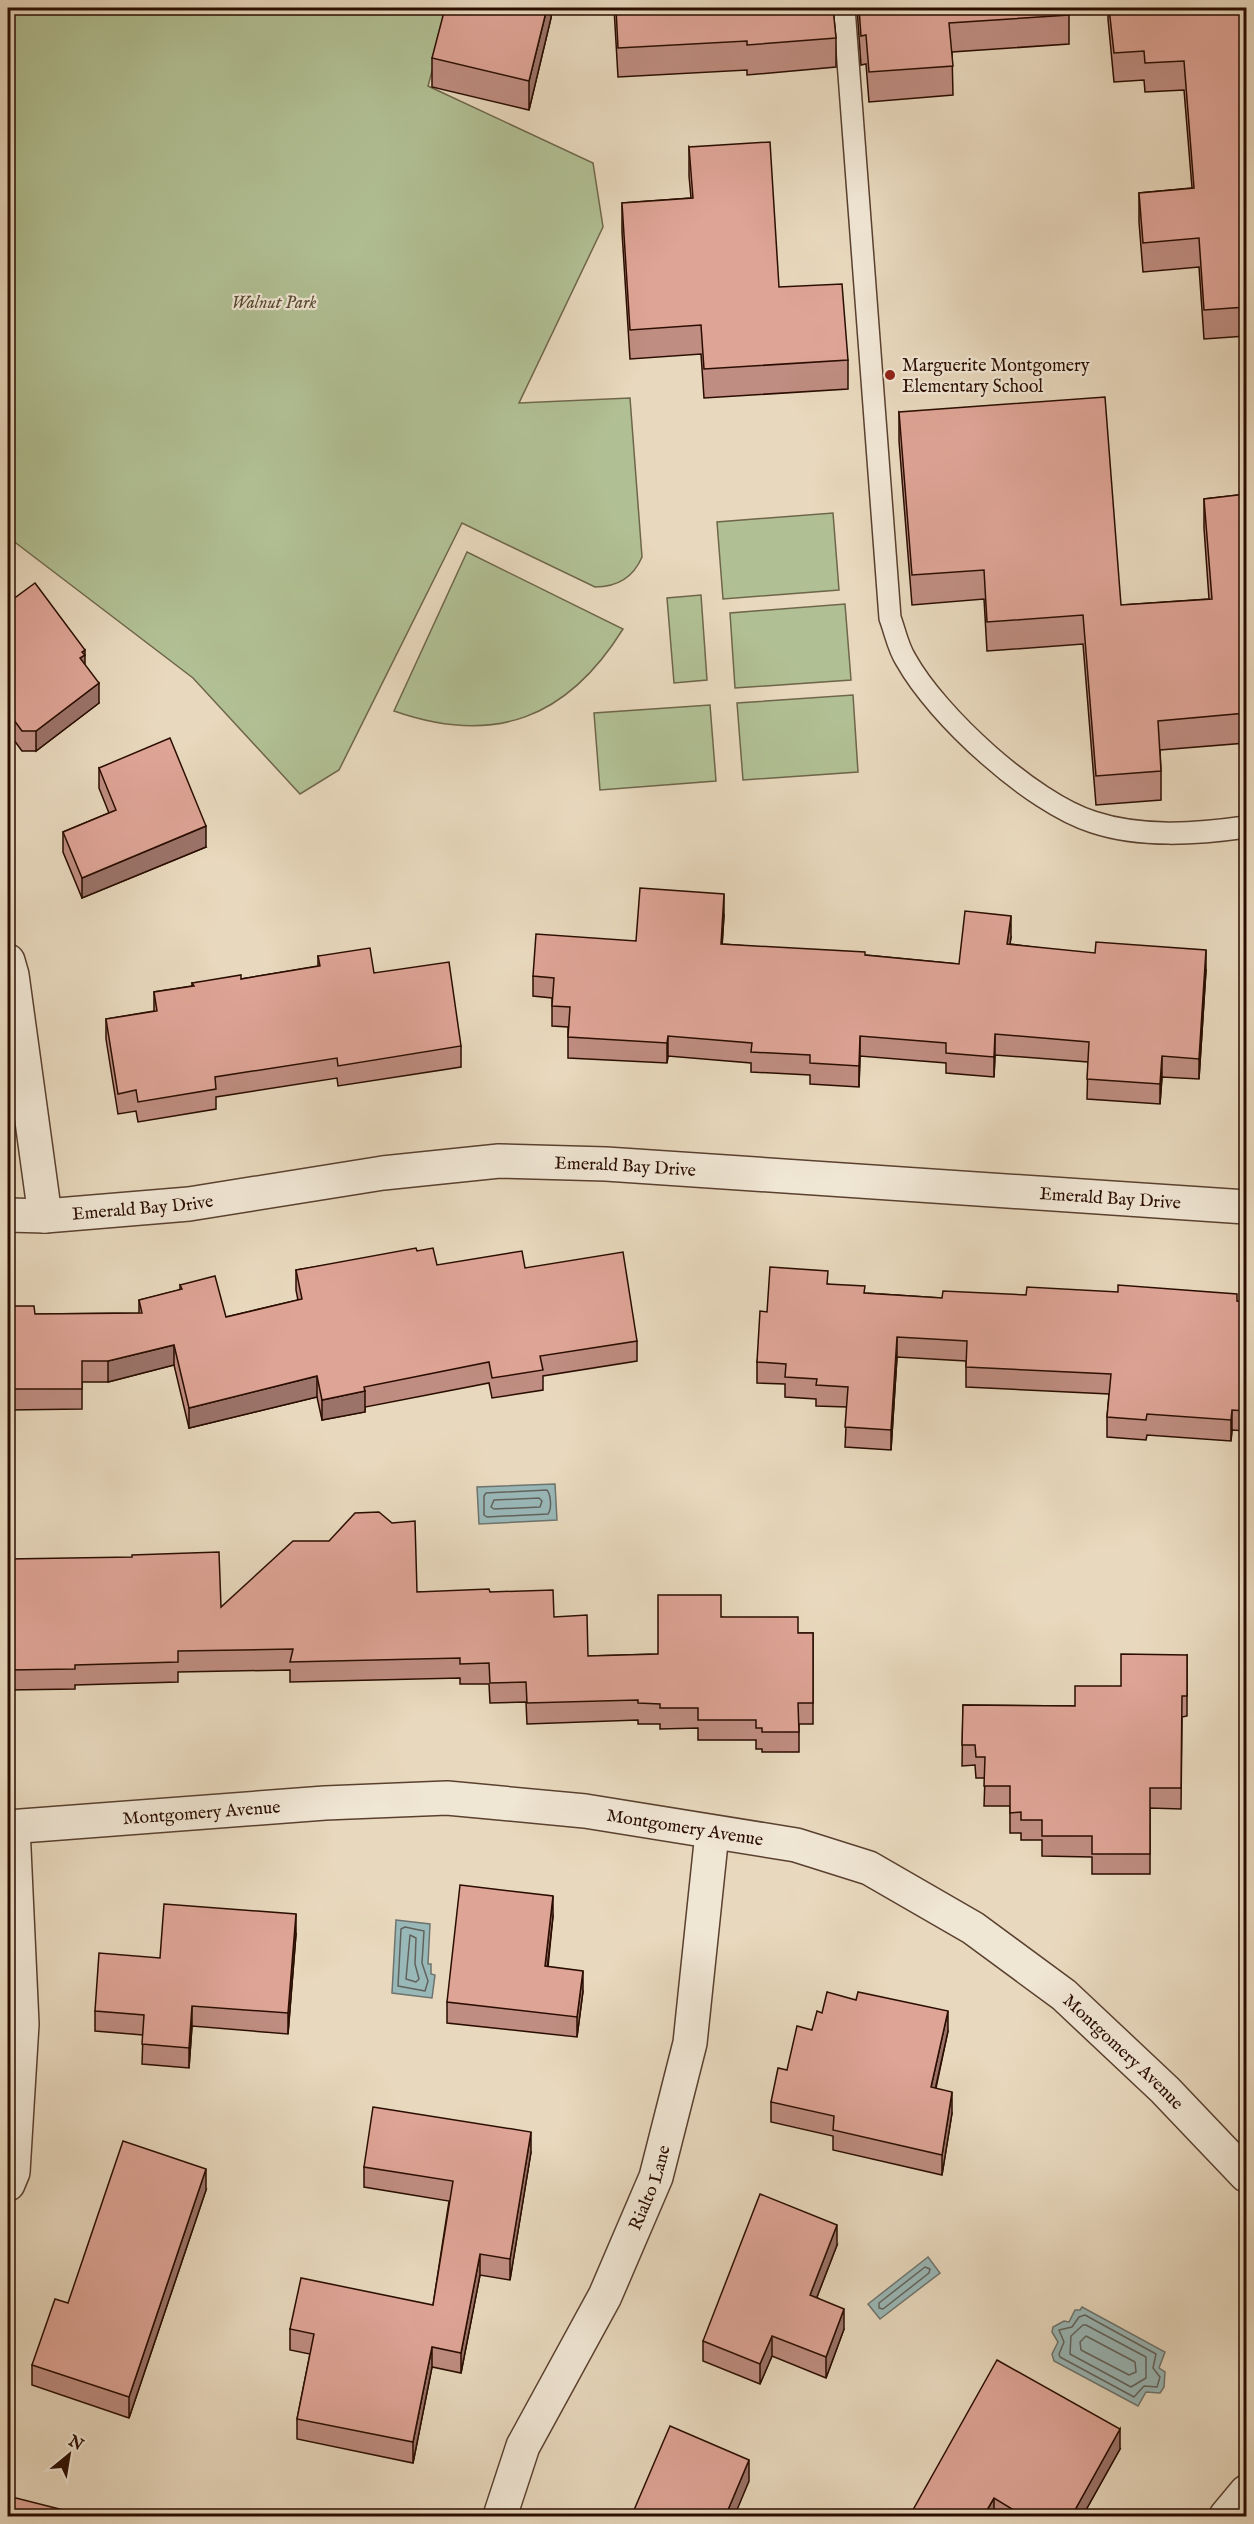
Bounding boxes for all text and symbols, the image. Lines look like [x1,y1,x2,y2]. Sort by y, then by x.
park label: Walnut Park [232,292,316,315]
place label: Marguerite Montgomery Elementary School [902,355,1090,399]
marker: Marguerite Montgomery Elementary School [883,368,897,382]
street label: Emerald Bay Drive [554,1153,697,1183]
street label: Emerald Bay Drive [1039,1183,1182,1216]
street label: Emerald Bay Drive [71,1190,215,1227]
street label: Montgomery Avenue [122,1796,281,1831]
street label: Montgomery Avenue [605,1805,765,1853]
street label: Montgomery Avenue [1057,1990,1188,2115]
street label: Rialto Lane [624,2143,677,2234]
north arrow [39,2425,99,2485]
text: N [64,2431,87,2456]

